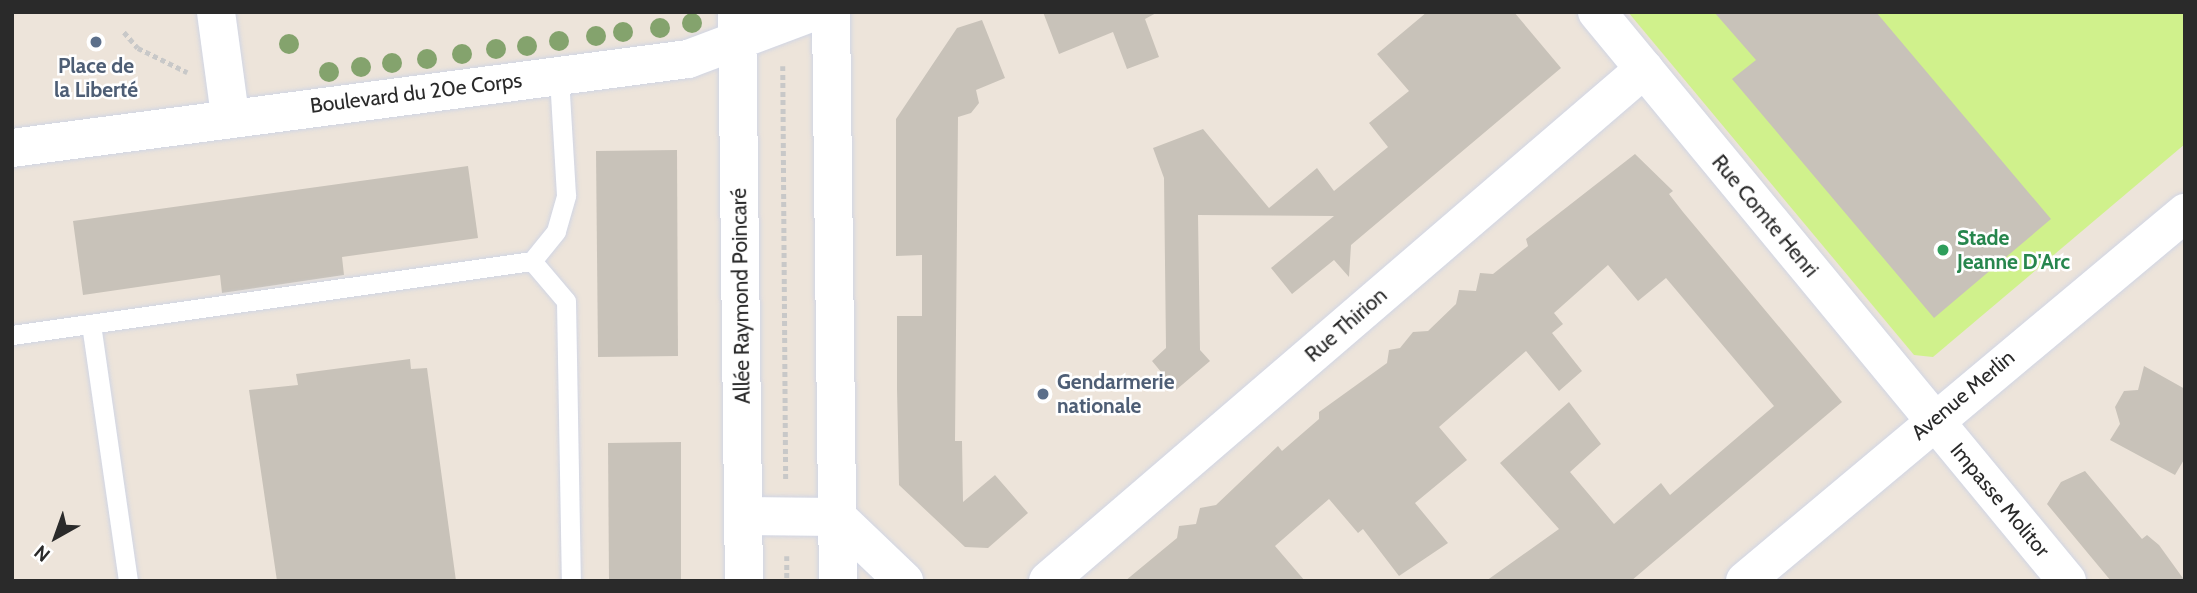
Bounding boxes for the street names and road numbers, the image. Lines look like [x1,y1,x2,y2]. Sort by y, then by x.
street label: Boulevard du 20e Corps [309,67,523,119]
street label: Rue Comte Henri [1707,150,1823,282]
street label: Allée Raymond Poincaré [727,188,755,404]
street label: Rue Thirion [1300,283,1392,367]
street label: Avenue Merlin [1906,345,2020,445]
street label: Impasse Molitor [1945,438,2055,562]

